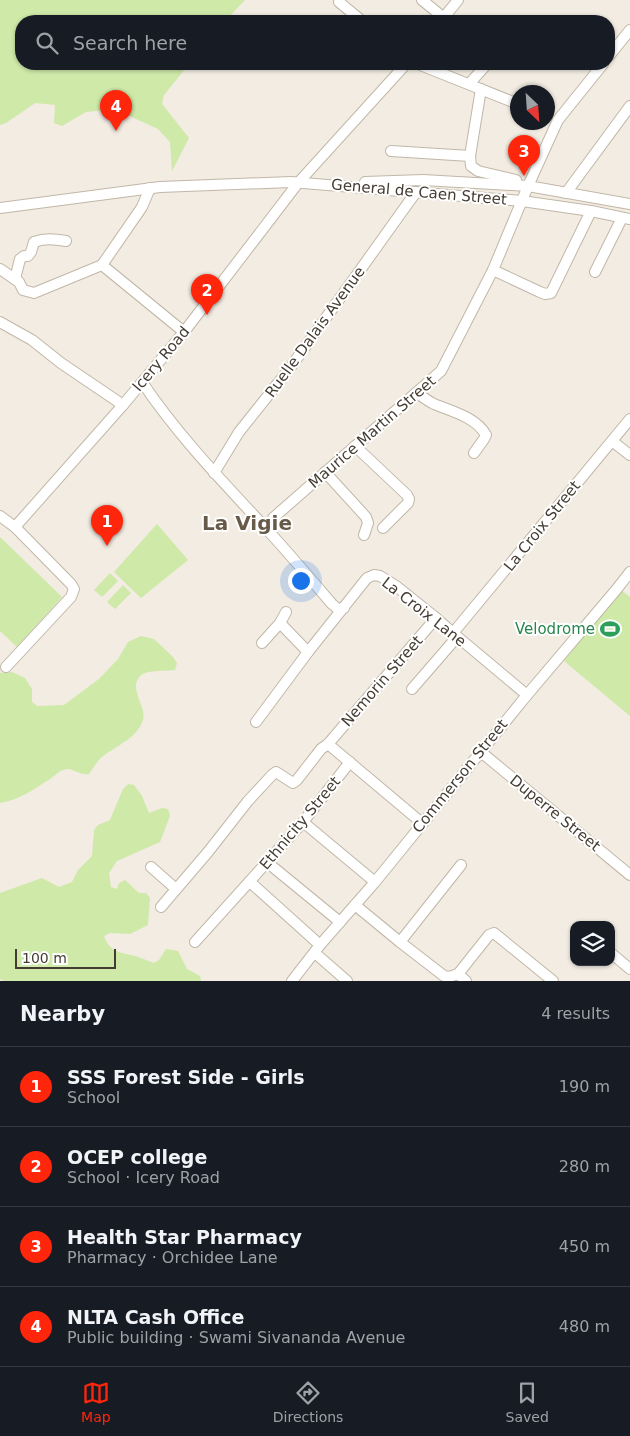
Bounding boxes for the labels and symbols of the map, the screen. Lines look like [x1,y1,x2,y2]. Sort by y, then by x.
north arrow [510,85,555,130]
pin: 4 [100,90,132,131]
pin: 3 [508,135,540,176]
street label: General de Caen Street [330,175,508,209]
street label: Ruelle Dalais Avenue [261,263,369,401]
pin: 2 [191,274,223,315]
street label: Icery Road [129,323,193,395]
street label: Maurice Martin Street [305,372,439,492]
street label: La Croix Street [500,477,584,575]
pin: 1 [91,505,123,546]
district label: La Vigie [202,511,292,535]
your location [288,568,314,594]
street label: La Croix Lane [378,574,470,650]
sports icon: Velodrome [599,618,621,640]
place label: Velodrome [515,620,595,638]
street label: Nemorin Street [338,632,426,730]
street label: Commerson Street [409,715,511,837]
street label: Duperre Street [506,771,604,855]
street label: Ethnicity Street [256,773,344,873]
scale bar [15,946,116,969]

